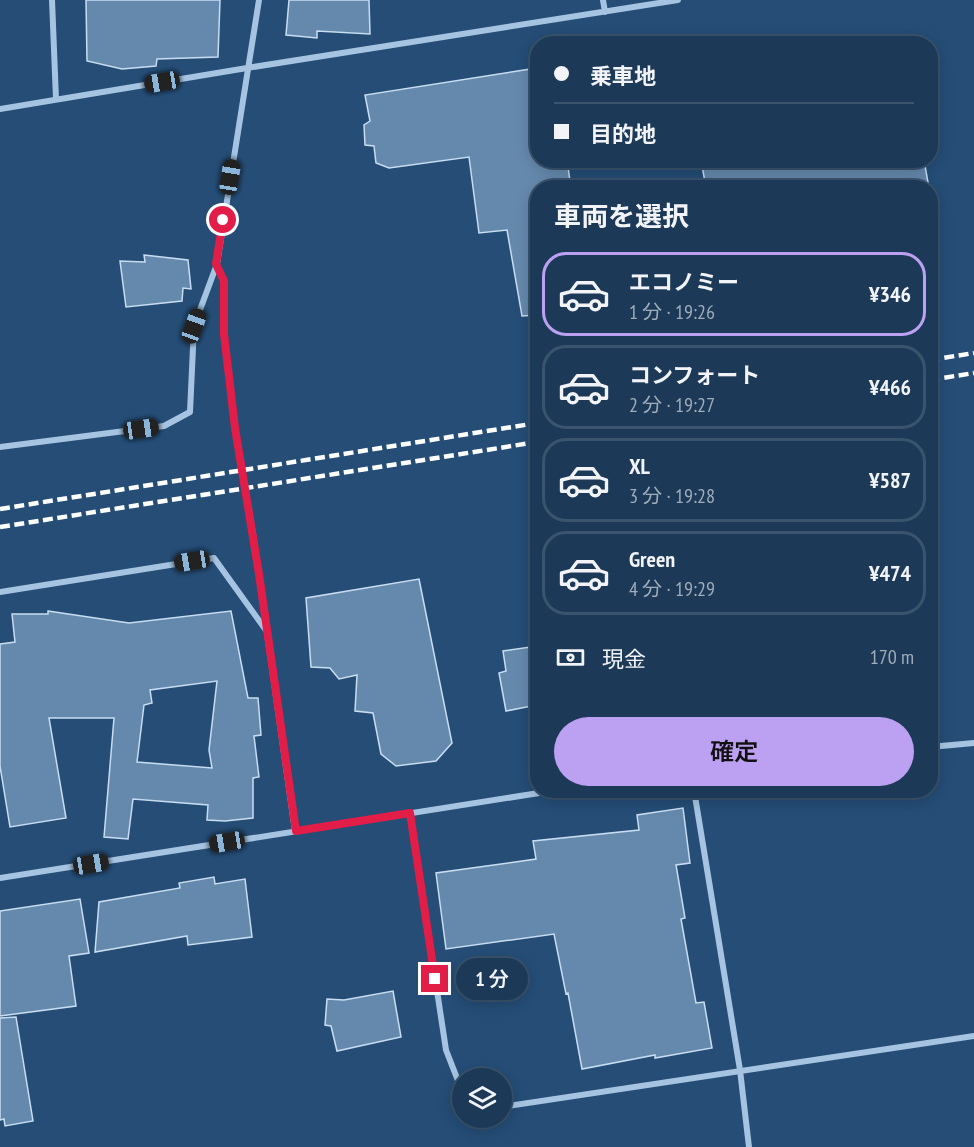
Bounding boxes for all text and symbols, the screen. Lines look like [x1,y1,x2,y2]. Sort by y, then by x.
text: 乗車地 [590,62,656,90]
car [143,70,181,94]
text: 目的地 [590,120,656,148]
car [218,158,242,196]
text: 車両を選択 [554,199,689,233]
route start [209,206,236,233]
icon: car [557,267,611,321]
text: エコノミー [629,268,739,296]
text: ¥346 [869,280,911,308]
text: 1 分 · 19:26 [629,299,715,325]
car [179,306,209,346]
icon: car [557,360,611,414]
text: コンフォート [629,361,760,389]
text: ¥466 [869,373,911,401]
text: 2 分 · 19:27 [629,392,715,418]
car [122,418,160,440]
text: XL [629,452,650,480]
icon: car [557,453,611,507]
text: ¥587 [869,466,911,494]
text: 3 分 · 19:28 [629,483,715,509]
text: Green [629,545,675,573]
icon: car [557,546,611,600]
car [173,549,211,573]
text: ¥474 [869,559,911,587]
text: 4 分 · 19:29 [629,576,715,602]
icon: cash [554,641,587,674]
text: 170 m [870,644,914,670]
text: 現金 [602,645,646,673]
button: 確定 [554,717,914,786]
car [208,830,246,854]
car [72,852,110,876]
callout: 1 分 [456,958,528,1000]
route end [421,965,448,992]
text: 1 分 [475,966,509,992]
map controls [452,1068,512,1128]
button: layers [452,1068,512,1128]

